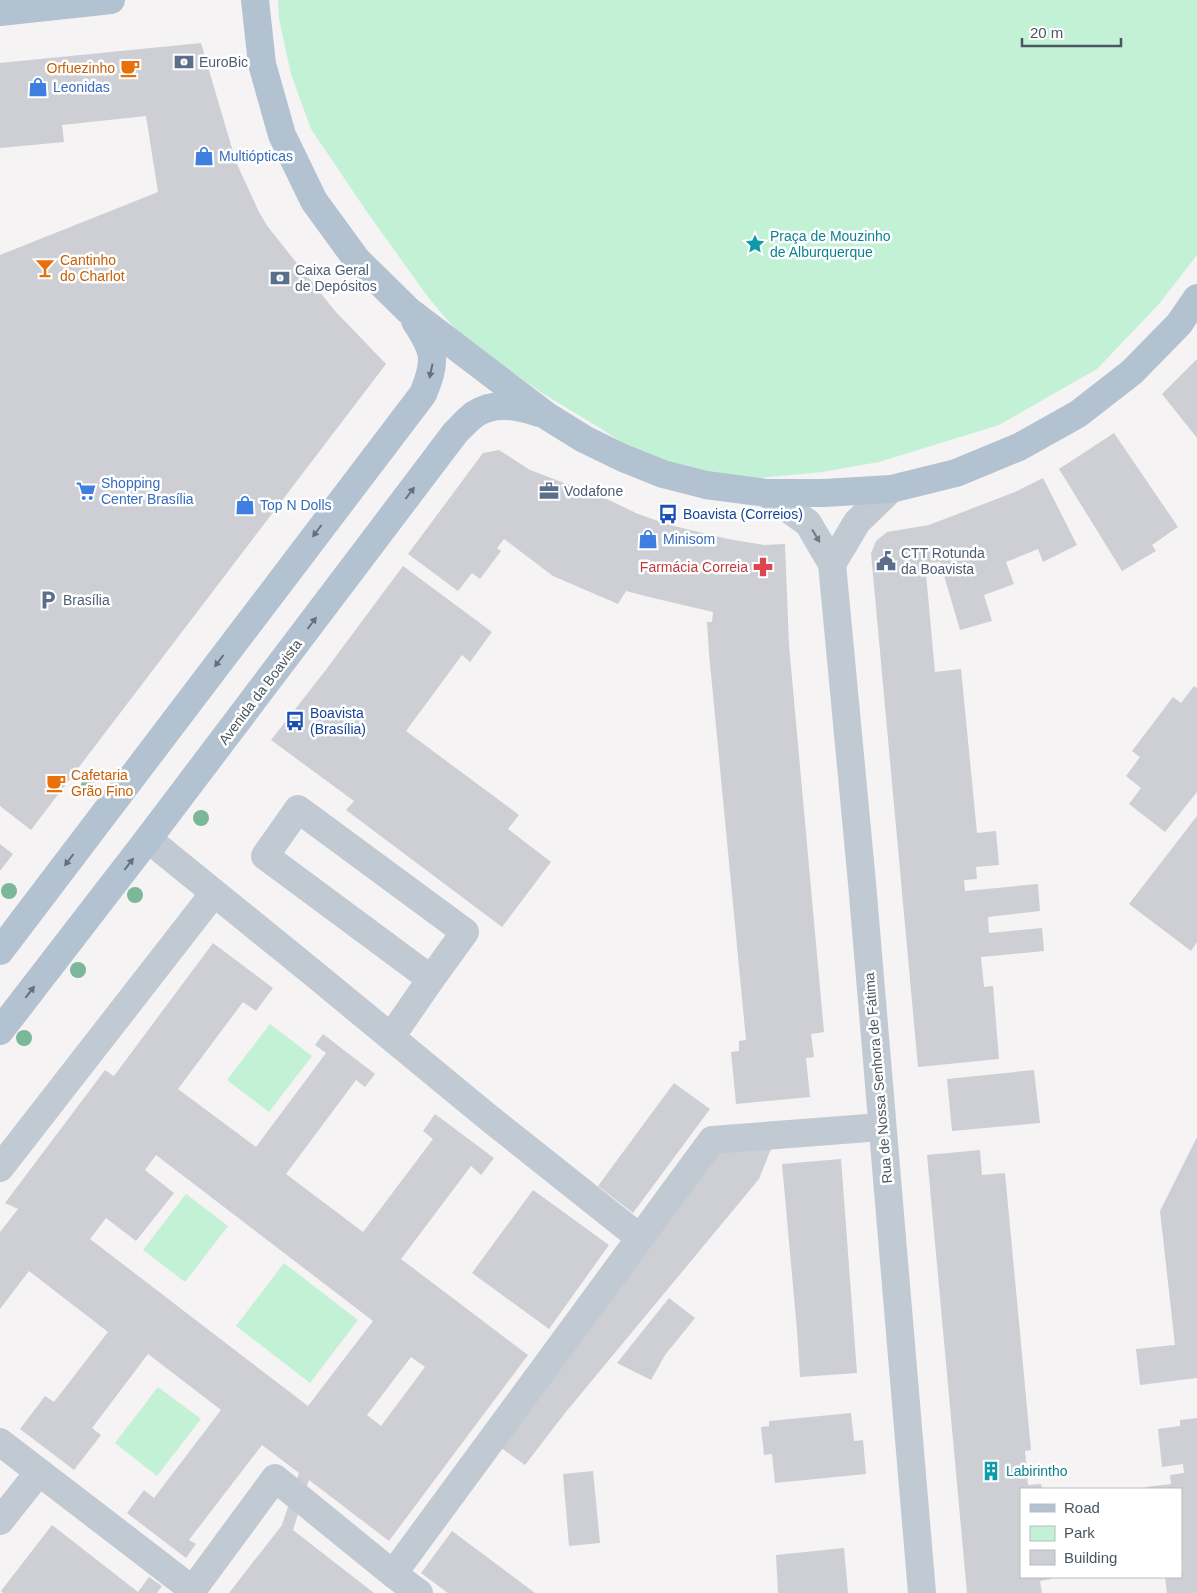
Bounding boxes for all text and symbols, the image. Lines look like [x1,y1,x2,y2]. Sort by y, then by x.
scale bar [1022,15,1121,47]
text: 20 m [1030,24,1063,41]
bank icon: EuroBic [173,51,195,73]
place label: EuroBic [199,54,248,70]
cafe icon: Orfuezinho [119,57,141,79]
place label: Orfuezinho [47,60,115,76]
shop icon: Leonidas [27,76,49,98]
place label: Leonidas [53,79,110,95]
shop icon: Multiópticas [193,145,215,167]
place label: Multiópticas [219,148,293,164]
place label: Praça de Mouzinho de Alburquerque [770,228,891,260]
place icon: Praça de Mouzinho de Alburquerque [744,233,766,255]
place label: Cantinho do Charlot [60,252,125,284]
bar icon: Cantinho do Charlot [34,257,56,279]
place label: Caixa Geral de Depósitos [295,262,377,294]
bank icon: Caixa Geral de Depósitos [269,267,291,289]
one-way arrow [426,363,434,379]
place label: Shopping Center Brasília [101,475,194,507]
supermarket icon: Shopping Center Brasília [75,480,97,502]
office icon: Vodafone [538,480,560,502]
place label: Vodafone [564,483,623,499]
one-way arrow [405,486,415,500]
shop icon: Top N Dolls [234,494,256,516]
place label: Top N Dolls [260,497,332,513]
bus stop icon: Boavista (Correios) [657,503,679,525]
place label: Boavista (Correios) [683,506,803,522]
one-way arrow [312,524,323,537]
shop icon: Minisom [637,528,659,550]
one-way arrow [811,529,820,542]
place label: Minisom [663,531,715,547]
place label: CTT Rotunda da Boavista [901,545,985,577]
public building icon: CTT Rotunda da Boavista [875,550,897,572]
pharmacy icon: Farmácia Correia [752,556,774,578]
place label: Farmácia Correia [640,559,748,575]
parking icon: Brasília [37,589,59,611]
place label: Brasília [63,592,110,608]
one-way arrow [307,616,317,630]
street label: Avenida da Boavista [215,636,305,748]
one-way arrow [214,654,225,667]
place label: Boavista (Brasília) [310,705,366,737]
bus stop icon: Boavista (Brasília) [284,710,306,732]
place label: Cafetaria Grão Fino [71,767,133,799]
cafe icon: Cafetaria Grão Fino [45,772,67,794]
one-way arrow [64,853,74,867]
one-way arrow [124,857,134,871]
street label: Rua de Nossa Senhora de Fátima [861,972,895,1184]
one-way arrow [24,986,35,999]
building icon: Labirintho [980,1460,1002,1482]
place label: Labirintho [1006,1463,1068,1479]
legend [1020,1488,1182,1578]
text: Road [1064,1499,1100,1516]
text: Park [1064,1524,1095,1541]
text: Building [1064,1549,1117,1566]

